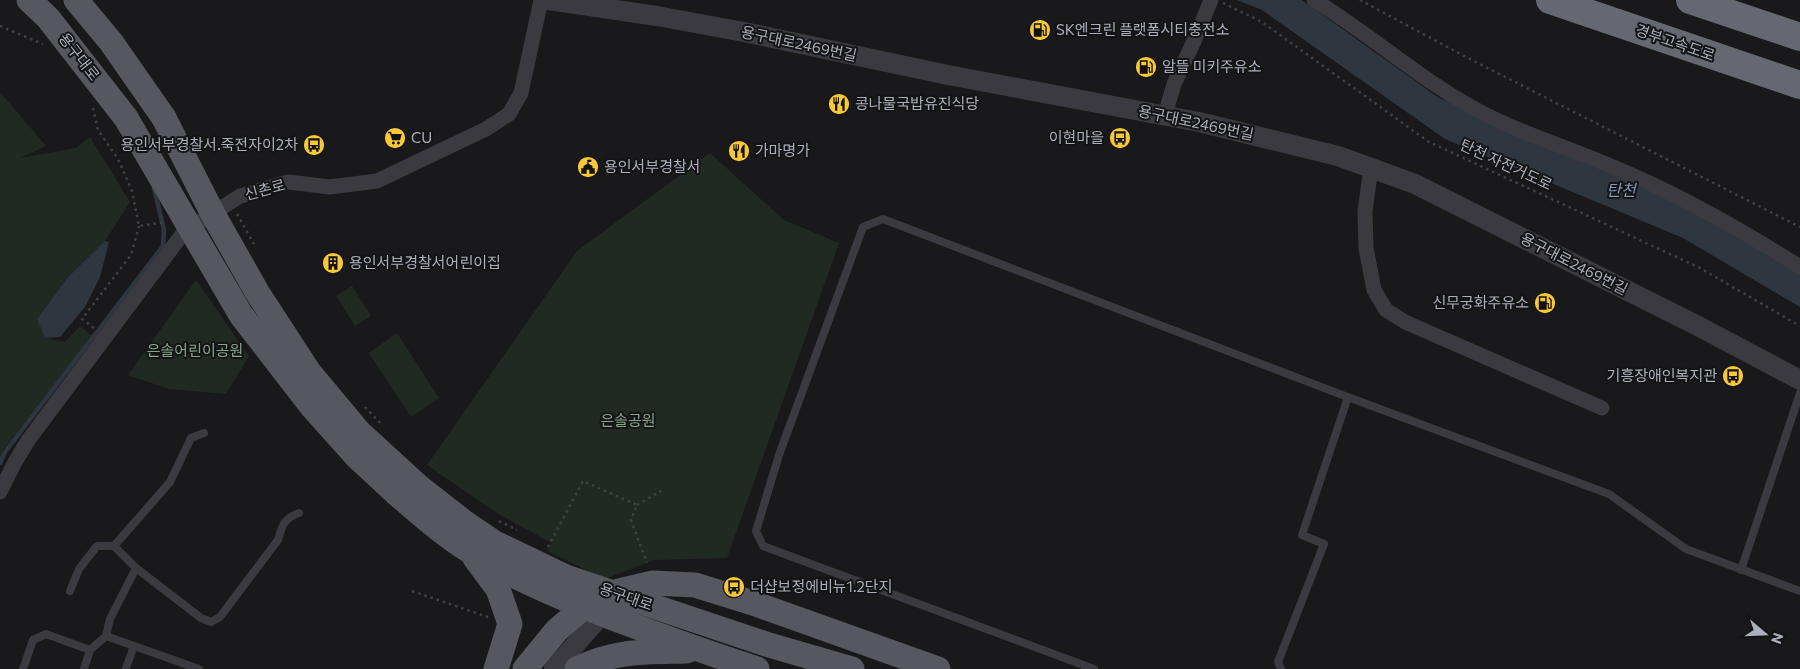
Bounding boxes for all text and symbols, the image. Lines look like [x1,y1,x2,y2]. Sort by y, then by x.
fuel station icon: SK엔크린 플랫폼시티충전소 [1028,18,1052,42]
place label: SK엔크린 플랫폼시티충전소 [1056,20,1230,38]
street label: 경부고속도로 [1633,20,1717,64]
street label: 용구대로2469번길 [740,22,859,64]
street label: 용구대로 [56,29,104,84]
fuel station icon: 알뜰 미키주유소 [1134,55,1158,79]
place label: 알뜰 미키주유소 [1162,57,1262,75]
restaurant icon: 콩나물국밥유진식당 [827,92,851,116]
place label: 콩나물국밥유진식당 [855,94,979,112]
street label: 용구대로2469번길 [1137,101,1256,143]
supermarket icon: CU [383,126,407,150]
bus stop icon: 이현마을 [1108,126,1132,150]
place label: CU [411,128,432,146]
place label: 이현마을 [1049,128,1104,146]
bus stop icon: 용인서부경찰서.죽전자이2차 [302,133,326,157]
place label: 용인서부경찰서.죽전자이2차 [121,135,298,153]
street label: 탄천 자전거도로 [1458,135,1555,193]
restaurant icon: 가마명가 [727,139,751,163]
place label: 가마명가 [755,141,810,159]
public building icon: 용인서부경찰서 [576,155,600,179]
place label: 용인서부경찰서 [604,157,701,175]
street label: 신촌로 [242,175,287,203]
water label: 탄천 [1606,180,1638,199]
street label: 용구대로2469번길 [1518,228,1631,298]
building icon: 용인서부경찰서어린이집 [321,251,345,275]
place label: 용인서부경찰서어린이집 [349,253,501,271]
fuel station icon: 신무궁화주유소 [1533,291,1557,315]
place label: 신무궁화주유소 [1432,293,1529,311]
park label: 은솔어린이공원 [147,341,243,359]
bus stop icon: 기흥장애인복지관 [1721,364,1745,388]
place label: 기흥장애인복지관 [1607,366,1717,384]
park label: 은솔공원 [600,411,656,429]
bus stop icon: 더샵보정에비뉴1.2단지 [722,575,746,599]
place label: 더샵보정에비뉴1.2단지 [750,577,892,595]
street label: 용구대로 [597,579,655,614]
north arrow [1740,609,1790,659]
text: N [1768,631,1788,646]

